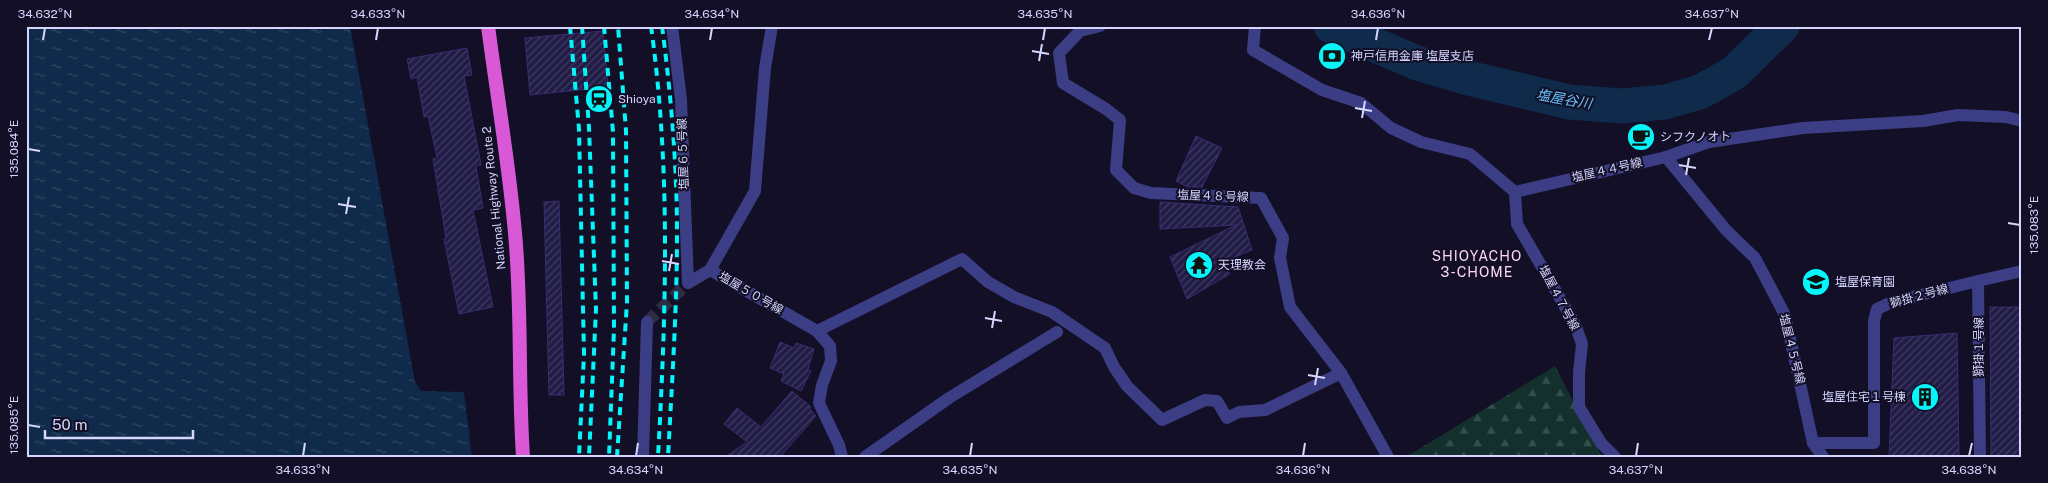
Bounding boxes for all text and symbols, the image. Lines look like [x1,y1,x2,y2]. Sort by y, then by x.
text: 34.632°N [18,7,72,21]
text: 34.633°N [351,7,405,21]
text: 34.634°N [685,7,739,21]
text: 34.635°N [1017,7,1073,21]
text: 34.636°N [1351,7,1405,21]
text: 34.637°N [1685,7,1739,21]
bank icon: 神戸信用金庫 塩屋支店 [1317,41,1347,71]
place label: 神戸信用金庫 塩屋支店 [1351,49,1474,63]
station icon: Shioya [584,84,614,114]
water label: 塩屋谷川 [1535,86,1595,112]
place label: Shioya [618,92,656,106]
street label: 塩屋６５号線 [675,118,691,190]
text: 135.084°E [7,120,21,178]
cafe icon: シフクノオト [1626,122,1656,152]
street label: National Highway Route 2 [480,126,508,270]
place label: シフクノオト [1660,130,1731,144]
street label: 塩屋４４号線 [1570,155,1644,185]
street label: 塩屋４８号線 [1177,188,1249,204]
text: 135.083°E [2027,196,2041,254]
district label: SHIOYACHO 3-CHOME [1432,248,1522,280]
temple icon: 天理教会 [1184,250,1214,280]
place label: 天理教会 [1218,258,1266,272]
street label: 塩屋４７号線 [1536,263,1582,333]
school or university icon: 塩屋保育園 [1801,267,1831,297]
street label: 塩屋５０号線 [716,269,786,317]
place label: 塩屋保育園 [1835,275,1895,289]
street label: 獅掛２号線 [1888,281,1950,311]
street label: 塩屋４５号線 [1776,312,1808,386]
street label: 獅掛１号線 [1972,317,1986,377]
building icon: 塩屋住宅１号棟 [1910,382,1940,412]
place label: 塩屋住宅１号棟 [1822,390,1906,404]
text: 135.085°E [7,396,21,454]
scale bar [45,408,192,440]
text: 50 m [52,416,87,433]
text: 34.633°N [276,463,330,477]
text: 34.634°N [609,463,663,477]
text: 34.635°N [942,463,998,477]
text: 34.636°N [1276,463,1330,477]
text: 34.637°N [1609,463,1663,477]
text: 34.638°N [1941,463,1997,477]

